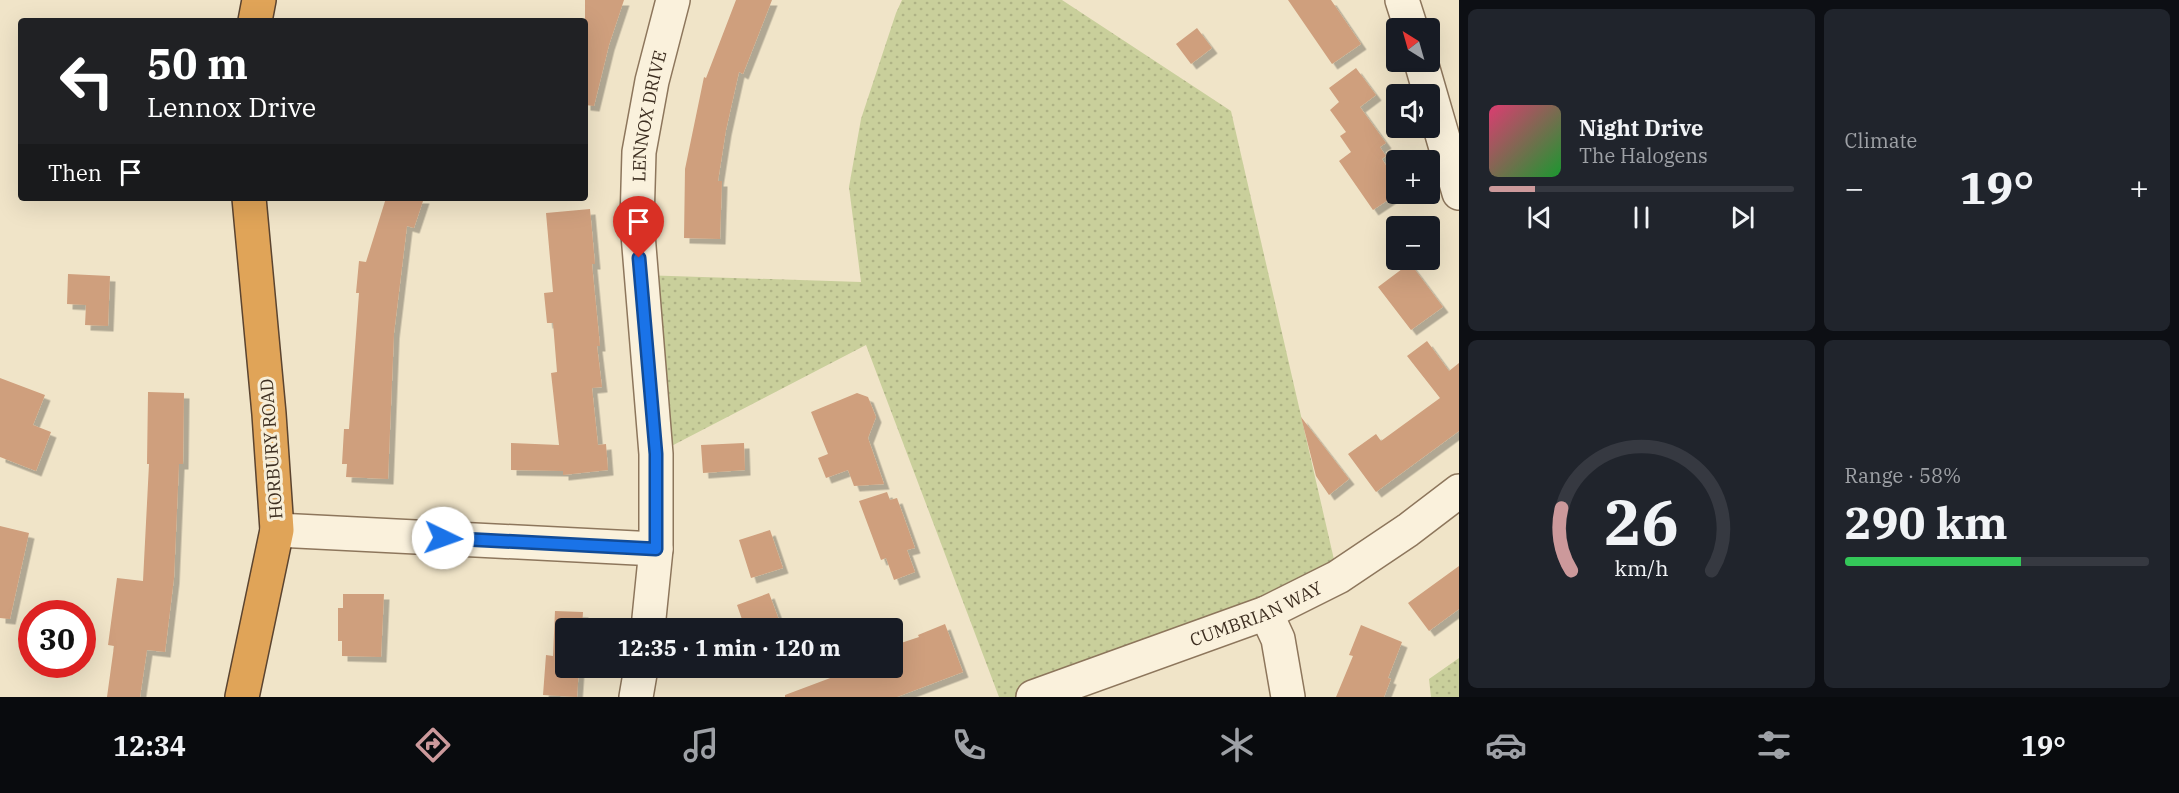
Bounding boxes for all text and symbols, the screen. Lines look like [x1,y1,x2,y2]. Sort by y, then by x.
north arrow [1386,18,1440,72]
map controls [1386,18,1440,270]
text: 50 m [147,36,248,91]
icon: left [48,42,126,120]
street label: LENNOX DRIVE [627,48,671,182]
button: sound [1386,84,1440,138]
text: Lennox Drive [147,89,316,124]
text: Night Drive [1579,113,1704,142]
text: Climate [1845,127,1917,154]
text: The Halogens [1579,142,1708,169]
button: + [1386,150,1440,204]
icon: arrive [114,156,147,189]
text: Then [48,158,102,187]
text: 19° [1959,158,2034,216]
text: − [1845,166,1864,209]
text: + [2129,166,2149,209]
pin [613,196,664,258]
icon: previous [1523,201,1556,234]
icon: pause [1625,201,1658,234]
icon: next [1726,201,1759,234]
icon: arrive [622,205,655,238]
button: − [1386,216,1440,270]
street label: HORBURY ROAD [255,378,287,520]
text: Range · 58% [1845,462,1961,489]
text: 26 [1604,481,1679,562]
text: 290 km [1845,493,2008,551]
position arrow [411,506,475,570]
text: km/h [1614,554,1668,582]
street label: CUMBRIAN WAY [1187,575,1326,651]
speed limit sign: 30 [18,600,96,678]
text: 12:35 · 1 min · 120 m [617,633,841,662]
icon: directions [412,724,454,766]
icon: music [680,724,722,766]
icon: phone [948,724,990,766]
icon: climate [1216,724,1258,766]
icon: car [1485,724,1527,766]
icon: filters [1753,724,1795,766]
text: 12:34 [113,728,186,763]
text: 19° [2021,728,2066,763]

